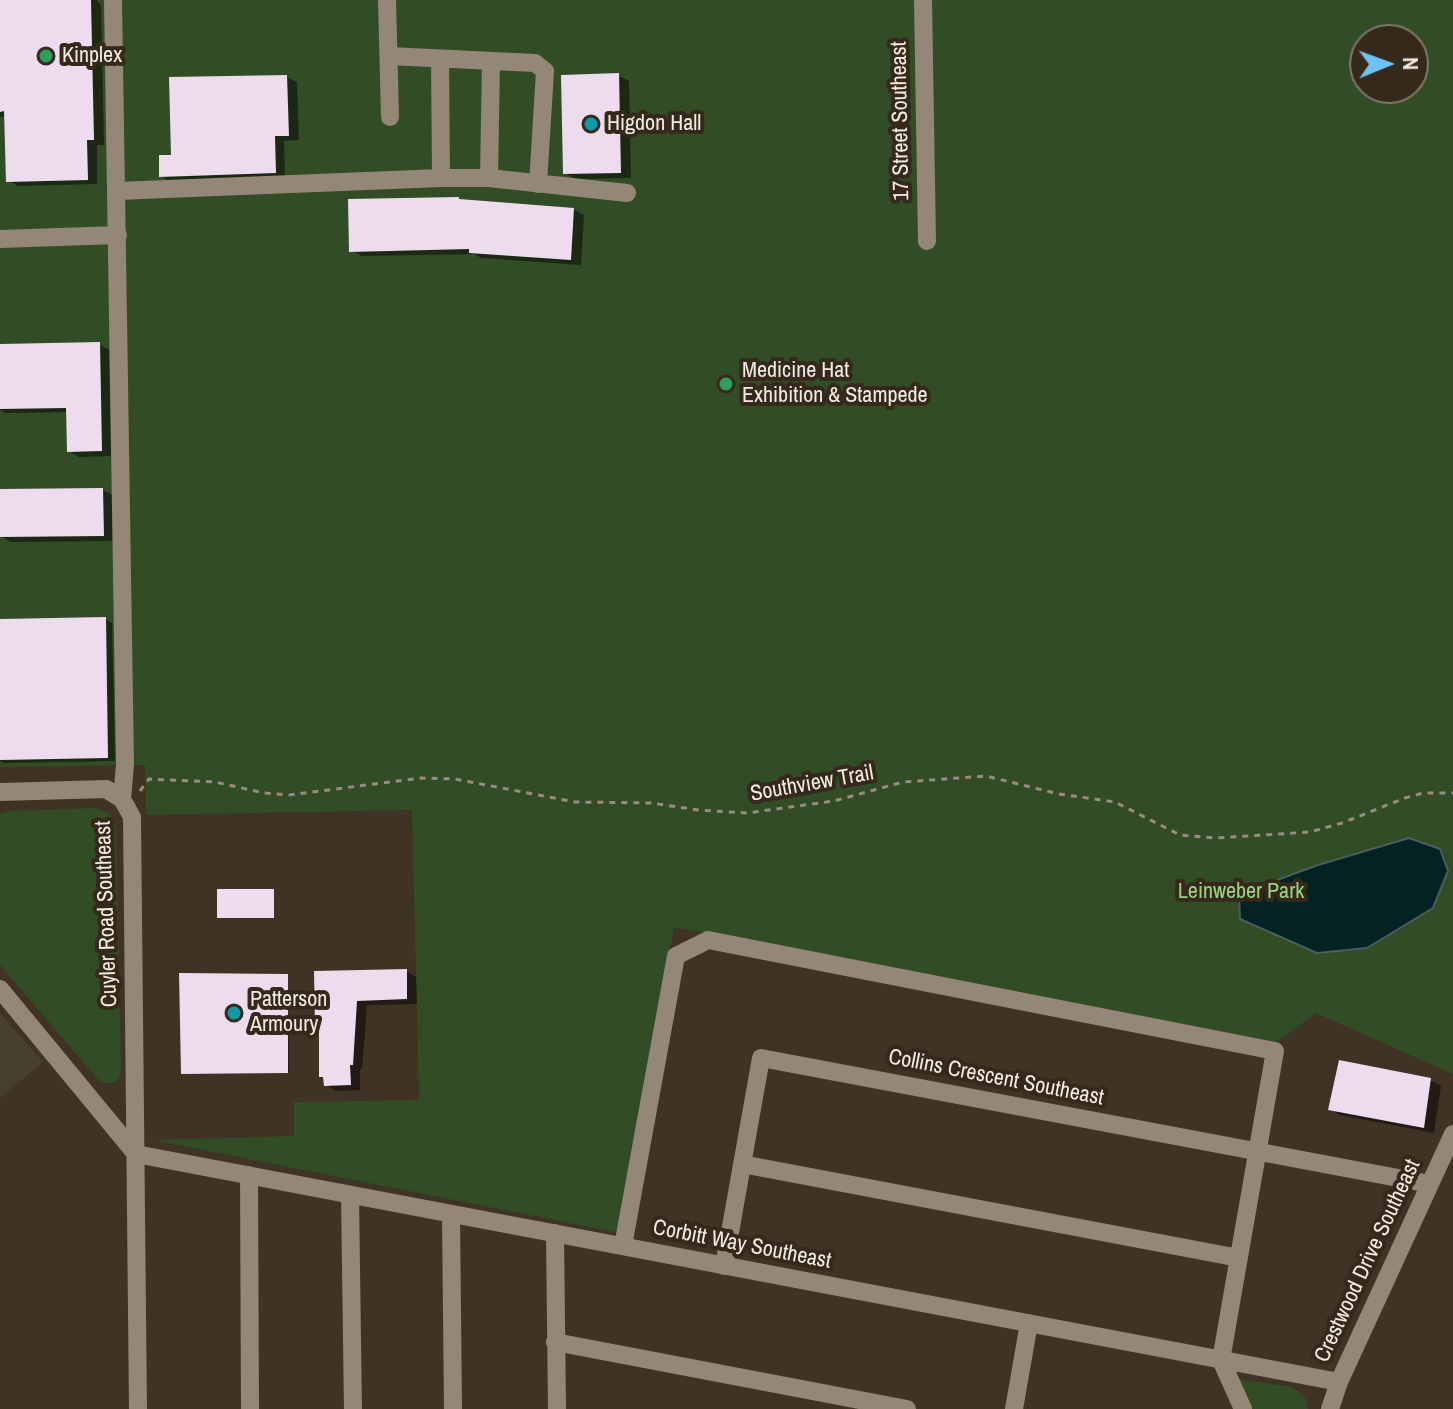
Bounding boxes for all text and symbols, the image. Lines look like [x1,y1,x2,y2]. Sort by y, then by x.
north arrow [1349,24,1429,104]
street label: 17 Street Southeast [886,41,916,201]
place label: Kinplex [62,43,122,69]
marker: Kinplex [37,47,55,65]
text: N [1396,57,1426,70]
place label: Higdon Hall [607,111,701,137]
marker: Higdon Hall [582,115,600,133]
place label: Medicine Hat Exhibition & Stampede [742,358,928,410]
marker: Medicine Hat Exhibition & Stampede [717,375,735,393]
street label: Southview Trail [748,760,876,808]
street label: Cuyler Road Southeast [91,820,123,1008]
park label: Leinweber Park [1178,879,1304,905]
place label: Patterson Armoury [250,987,327,1038]
marker: Patterson Armoury [225,1004,243,1022]
street label: Collins Crescent Southeast [886,1044,1106,1112]
street label: Crestwood Drive Southeast [1309,1155,1427,1367]
street label: Corbitt Way Southeast [651,1215,833,1275]

